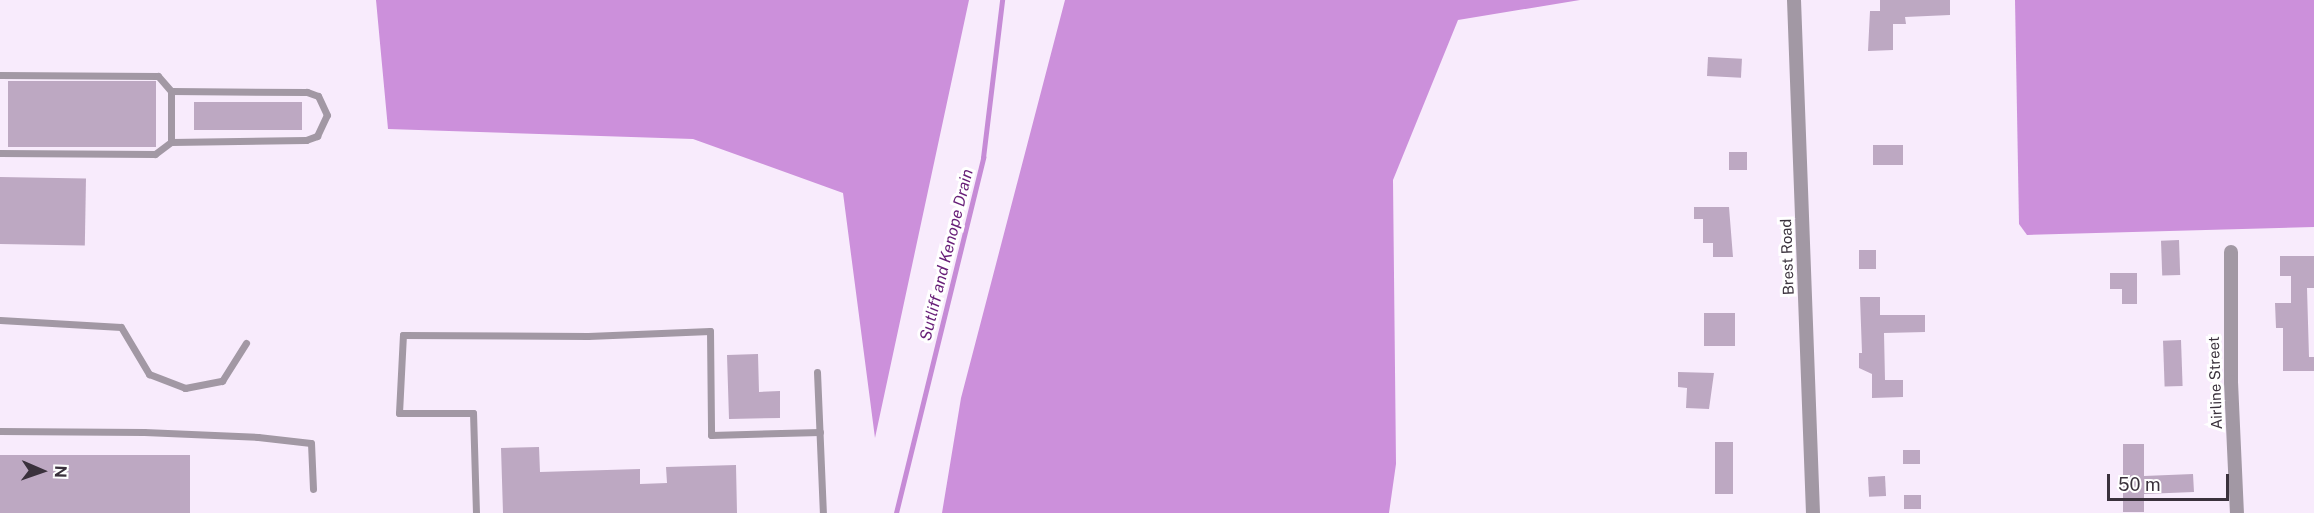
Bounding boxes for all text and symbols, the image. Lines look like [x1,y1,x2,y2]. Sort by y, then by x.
water label: Sutliff and Kenope Drain [916,167,978,343]
street label: Brest Road [1777,218,1797,296]
street label: Airline Street [2204,336,2226,430]
north arrow [12,441,72,501]
scale bar [2110,462,2232,500]
text: N [51,465,70,478]
text: 50 m [2118,474,2161,495]

